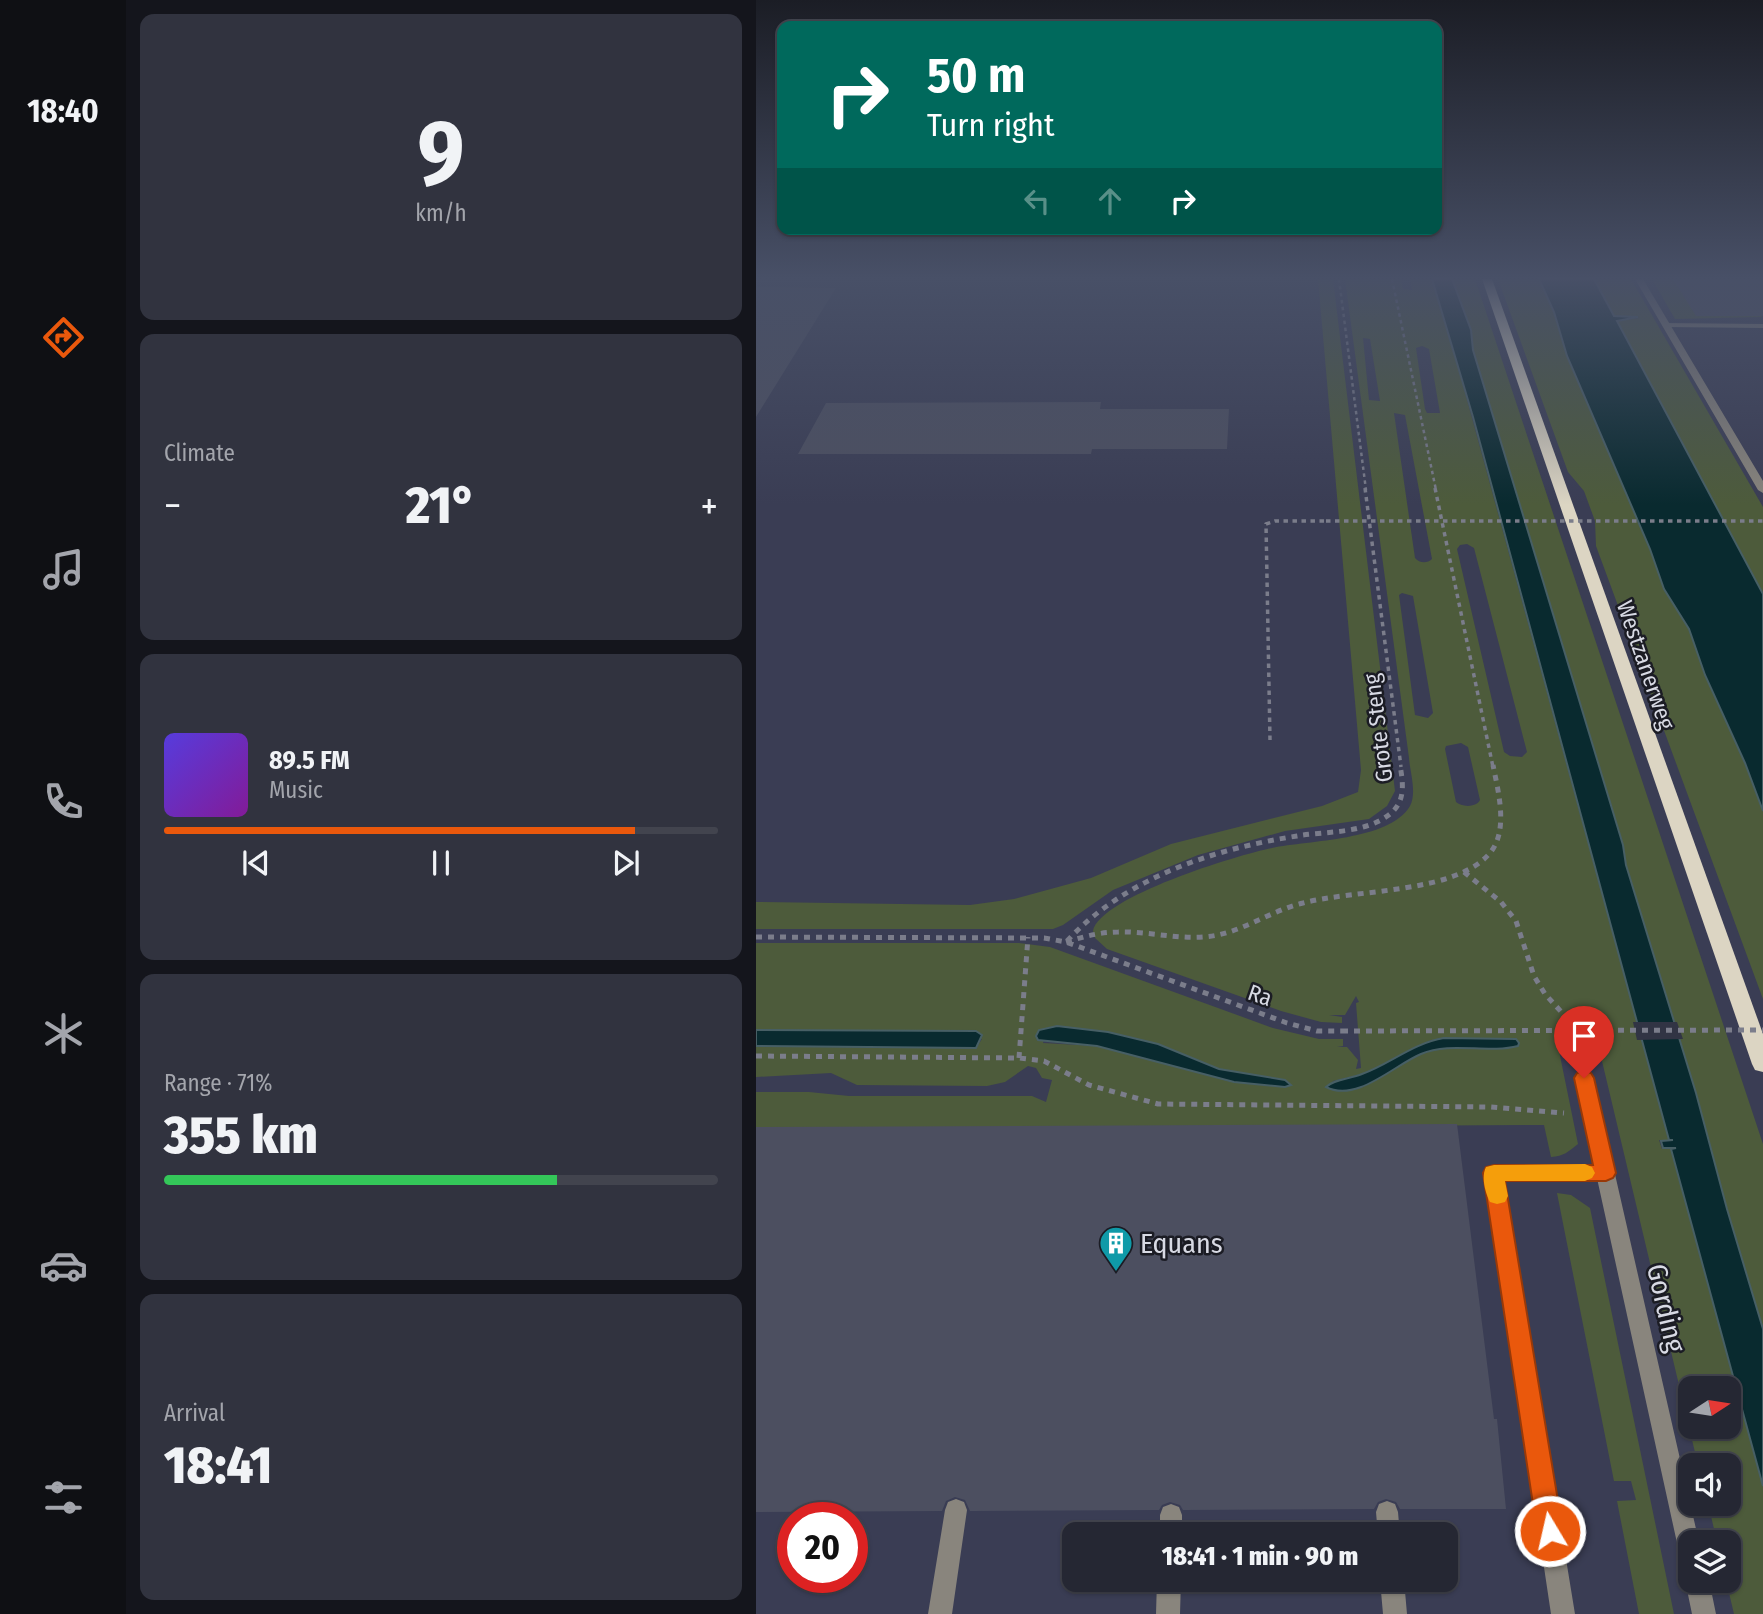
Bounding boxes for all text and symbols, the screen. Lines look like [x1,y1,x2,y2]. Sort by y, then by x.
text: 50 m [927,46,1025,105]
icon: right [812,49,903,140]
text: 18:40 [27,92,99,130]
text: 9 [417,99,465,208]
text: Turn right [927,106,1054,144]
icon: left [1018,182,1056,220]
icon: ahead [1091,182,1129,220]
icon: right [1164,182,1202,220]
text: km/h [415,199,467,227]
icon: directions [39,313,88,362]
text: Climate [164,439,235,467]
text: 21° [406,474,476,537]
text: − [164,483,181,529]
text: + [701,483,718,529]
icon: music [39,545,88,594]
street label: Westzanerweg [1611,597,1681,733]
street label: Grote Steng [1357,672,1399,784]
text: 89.5 FM [269,745,350,776]
text: Music [269,776,323,804]
icon: phone [39,777,88,826]
icon: previous [237,844,275,882]
icon: pause [422,844,460,882]
icon: next [607,844,645,882]
street label: Ra [1244,978,1276,1012]
pin [1554,1006,1614,1078]
icon: climate [39,1009,88,1058]
icon: arrive [1565,1017,1603,1055]
text: Range · 71% [164,1069,272,1097]
text: 355 km [164,1104,318,1167]
building icon: Equans [1097,1224,1135,1273]
place label: Equans [1140,1227,1223,1260]
icon: car [39,1241,88,1290]
street label: Gording [1640,1261,1692,1356]
north arrow [1678,1376,1741,1438]
map controls [1678,1376,1741,1593]
text: Arrival [164,1399,225,1427]
text: 18:41 [164,1434,272,1497]
button: sound [1678,1453,1741,1516]
icon: filters [39,1473,88,1522]
position arrow [1513,1494,1587,1568]
speed limit sign: 20 [777,1502,868,1593]
button: layers [1678,1530,1741,1593]
text: 18:41 · 1 min · 90 m [1162,1541,1358,1572]

